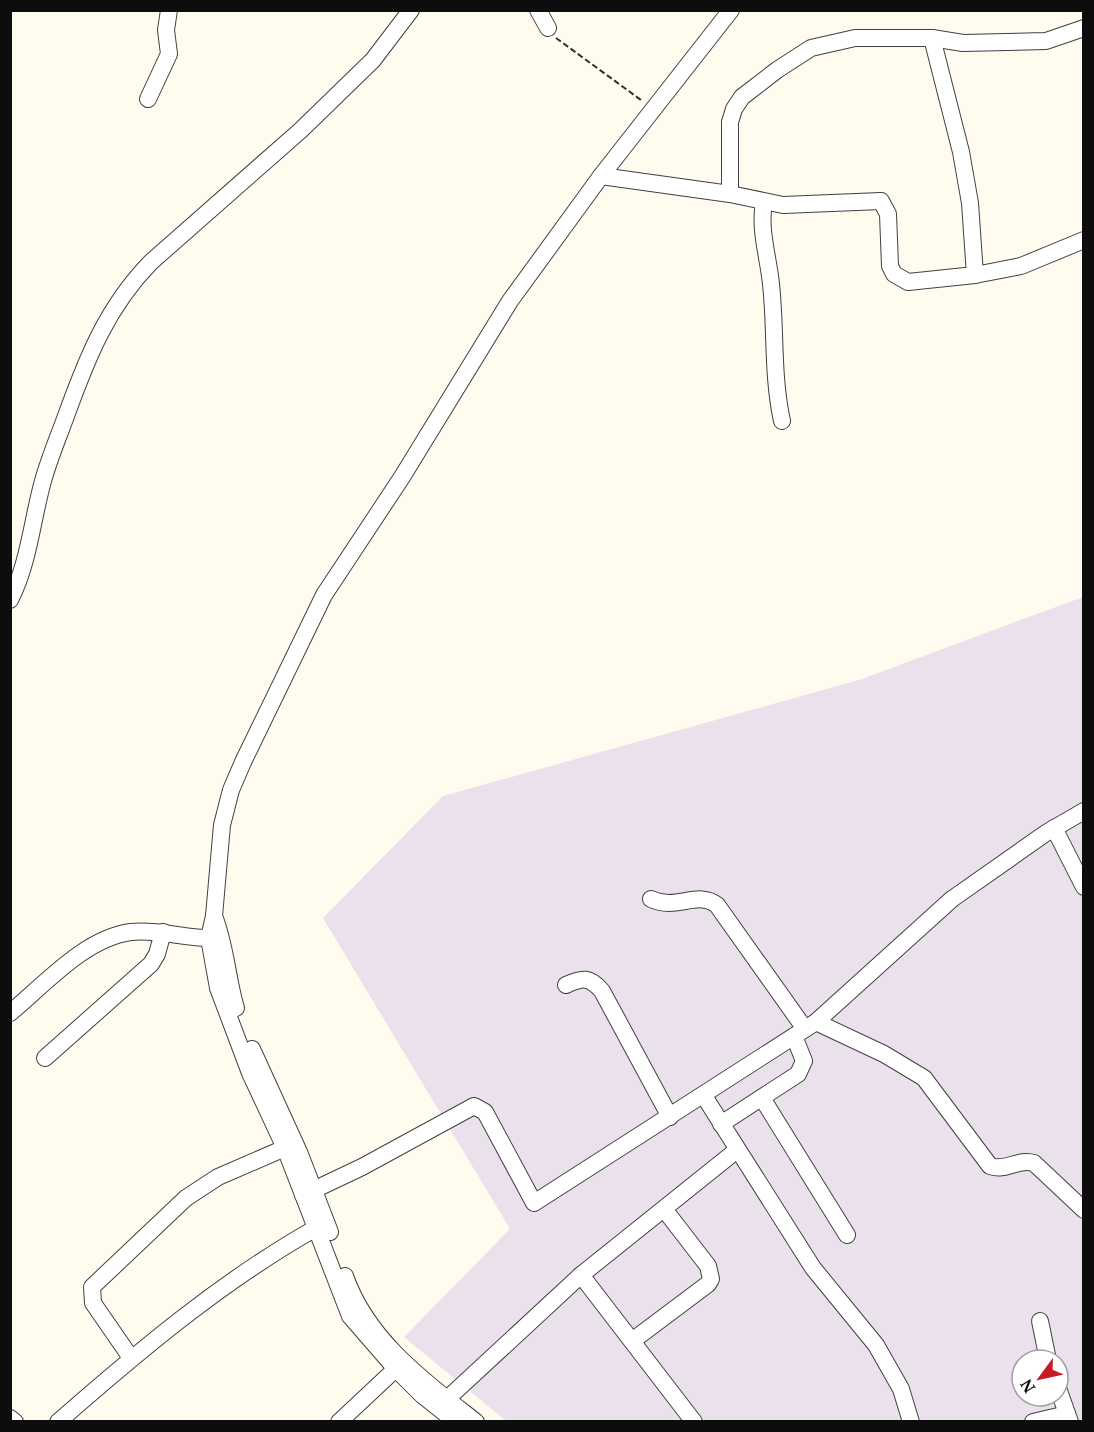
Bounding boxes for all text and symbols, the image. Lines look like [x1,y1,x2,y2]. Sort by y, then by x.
north arrow [1010,1348,1070,1408]
text: N [1015,1375,1040,1397]

